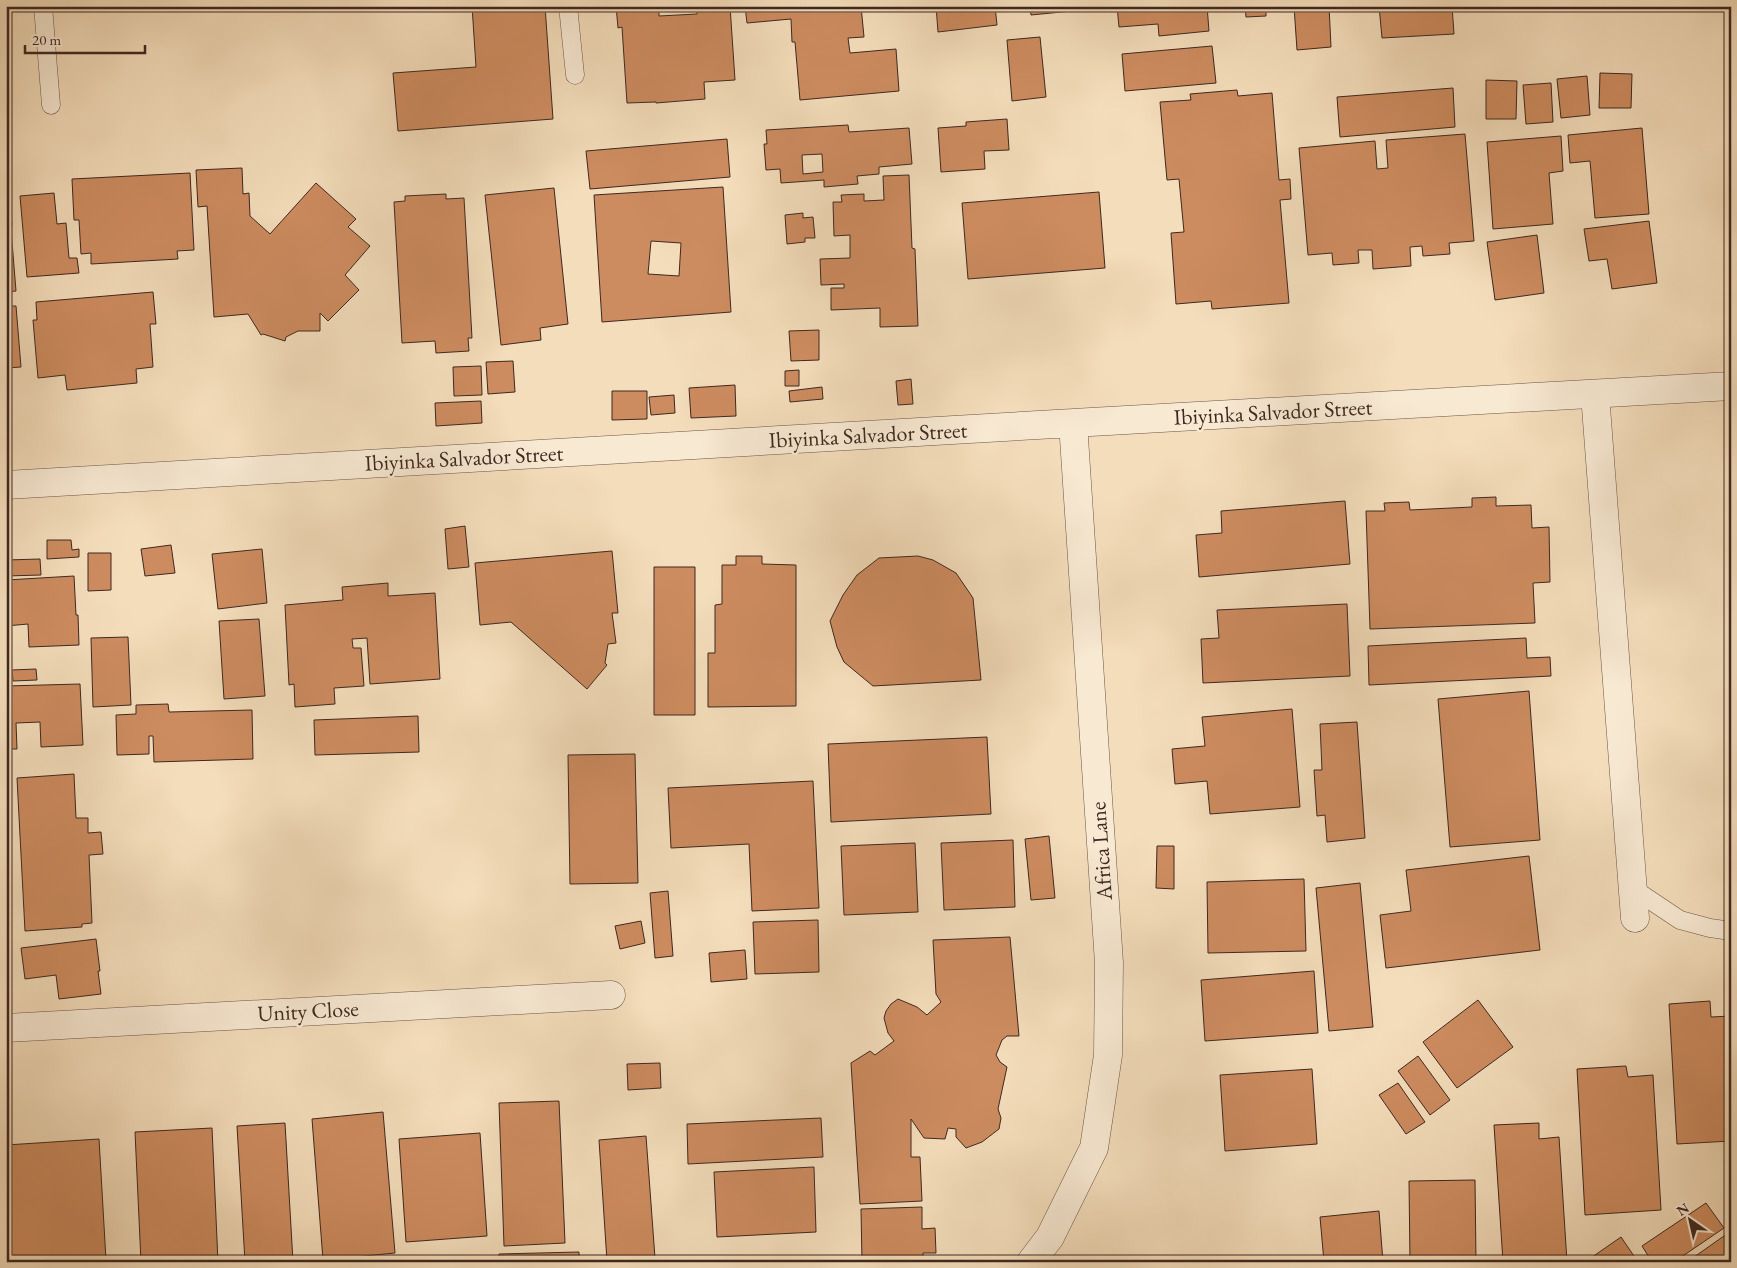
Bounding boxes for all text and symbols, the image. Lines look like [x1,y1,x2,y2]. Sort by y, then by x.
scale bar [25,22,145,54]
text: 20 m [32,30,61,49]
street label: Ibiyinka Salvador Street [1173,392,1373,432]
street label: Ibiyinka Salvador Street [768,415,968,455]
street label: Ibiyinka Salvador Street [364,438,564,478]
street label: Africa Lane [1083,800,1119,902]
street label: Unity Close [256,994,360,1028]
north arrow [1664,1196,1714,1246]
text: N [1673,1198,1693,1220]

